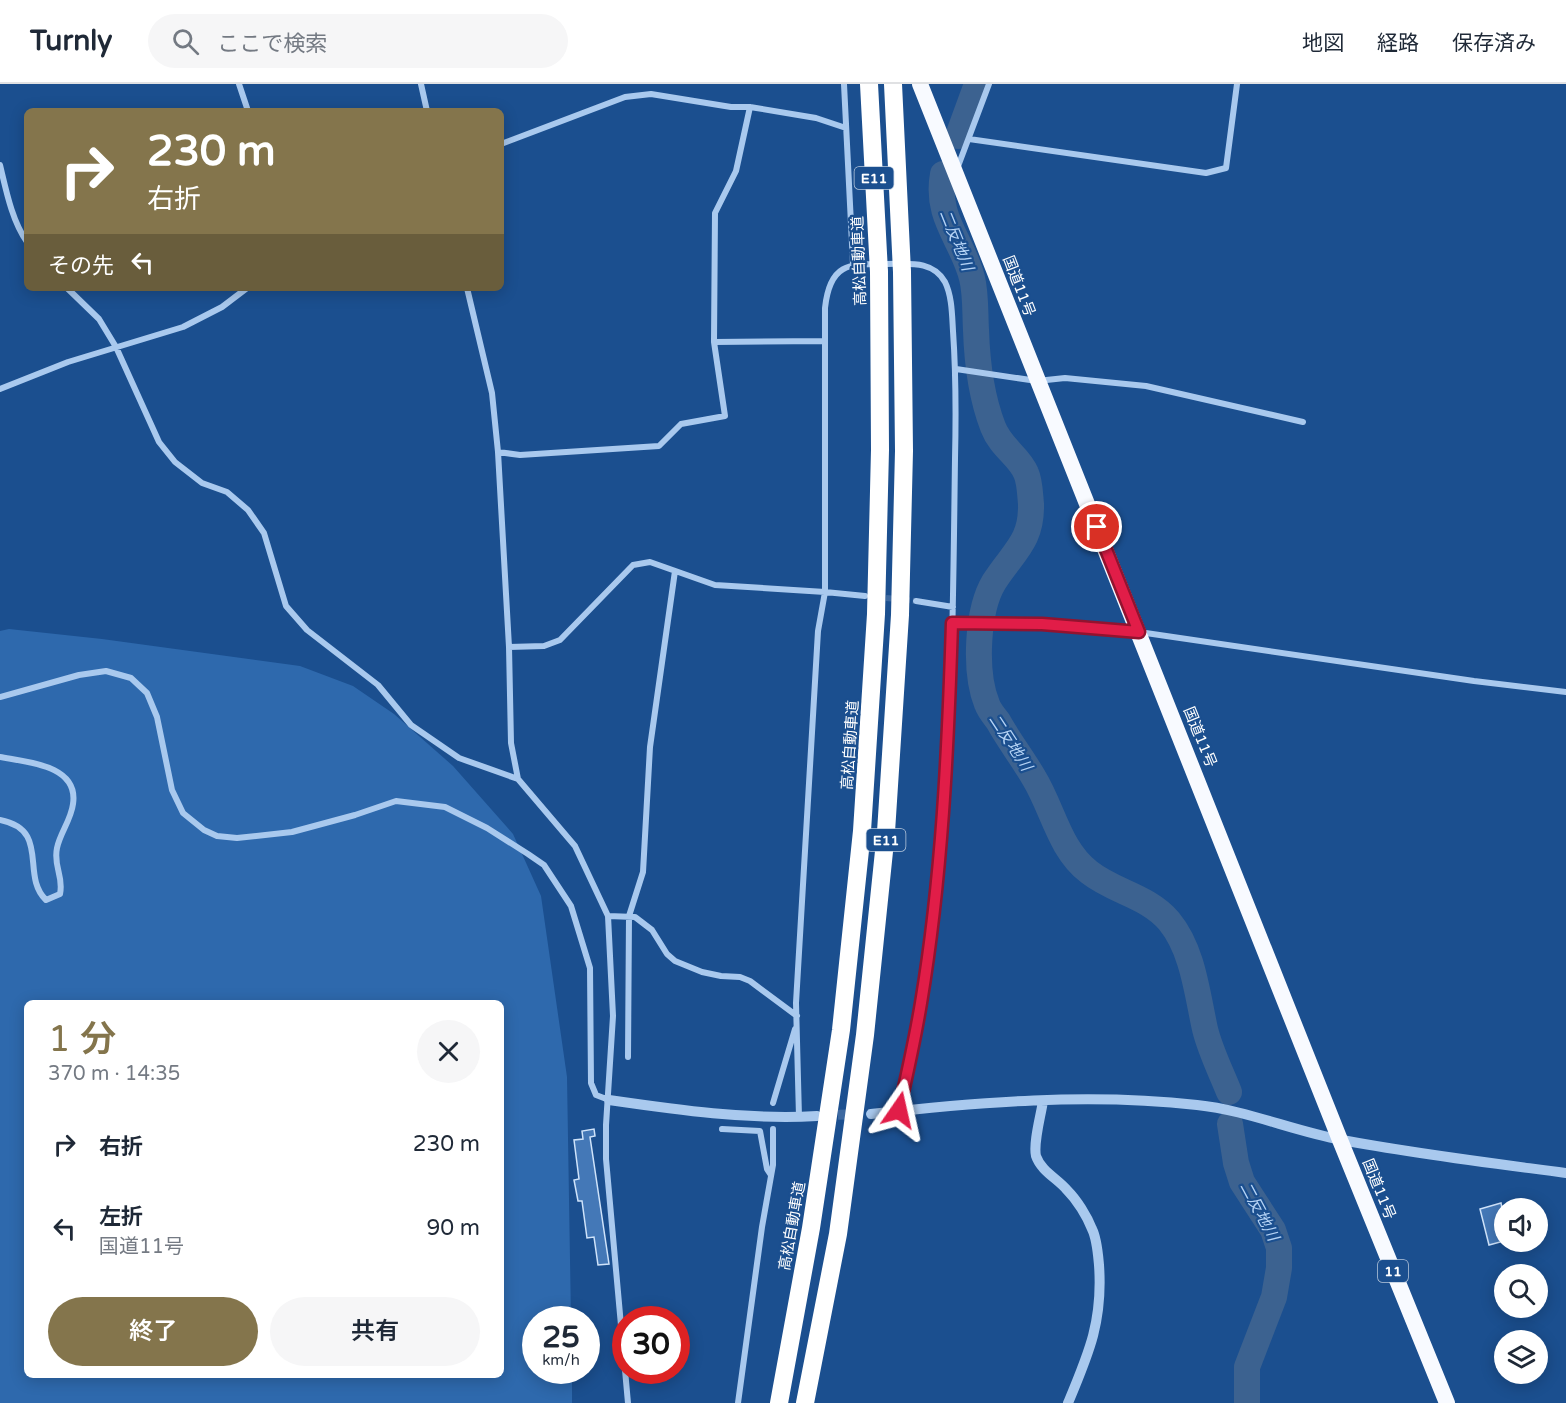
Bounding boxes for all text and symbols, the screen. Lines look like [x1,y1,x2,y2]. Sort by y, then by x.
search box [148,14,568,68]
text: Turnly [30,24,112,58]
icon: search [169,25,202,58]
text: ここで検索 [217,31,327,57]
text: 地図 [1302,31,1344,56]
text: 経路 [1377,31,1419,56]
text: 保存済み [1452,31,1536,56]
text: 230 m [147,126,276,177]
icon: right [48,132,126,210]
road number: E11 [854,167,894,189]
text: 右折 [147,183,201,216]
water label: 二反地川 [935,207,978,276]
street label: 高松自動車道 [848,216,870,306]
icon: left [126,246,159,279]
text: その先 [48,253,114,279]
street label: 国道11号 [999,253,1039,319]
pin [1071,501,1122,552]
icon: arrive [1080,510,1113,543]
street label: 高松自動車道 [838,699,862,791]
street label: 国道11号 [1180,704,1220,770]
water label: 二反地川 [984,710,1037,776]
road number: E11 [866,829,906,851]
text: 1 分 [48,1018,116,1061]
button: close [417,1020,480,1083]
text: 370 m · 14:35 [48,1062,180,1086]
position arrow [867,1078,931,1142]
icon: right [48,1128,81,1161]
text: 230 m [413,1131,480,1157]
text: 右折 [99,1134,143,1160]
street label: 国道11号 [1359,1156,1399,1222]
water label: 二反地川 [1235,1179,1284,1246]
street label: 高松自動車道 [775,1180,809,1272]
map controls [1494,1198,1548,1384]
button: sound [1494,1198,1548,1252]
text: 左折 [99,1204,143,1230]
icon: left [48,1212,81,1245]
text: 90 m [426,1215,480,1241]
text: 国道11号 [99,1235,184,1259]
road number: 11 [1378,1260,1408,1282]
button: search [1494,1264,1548,1318]
button: 終了 [48,1297,258,1366]
button: 共有 [270,1297,480,1366]
speed limit sign: 30 [612,1306,690,1384]
text: 25 [542,1319,580,1356]
button: layers [1494,1330,1548,1384]
text: km/h [542,1351,580,1369]

